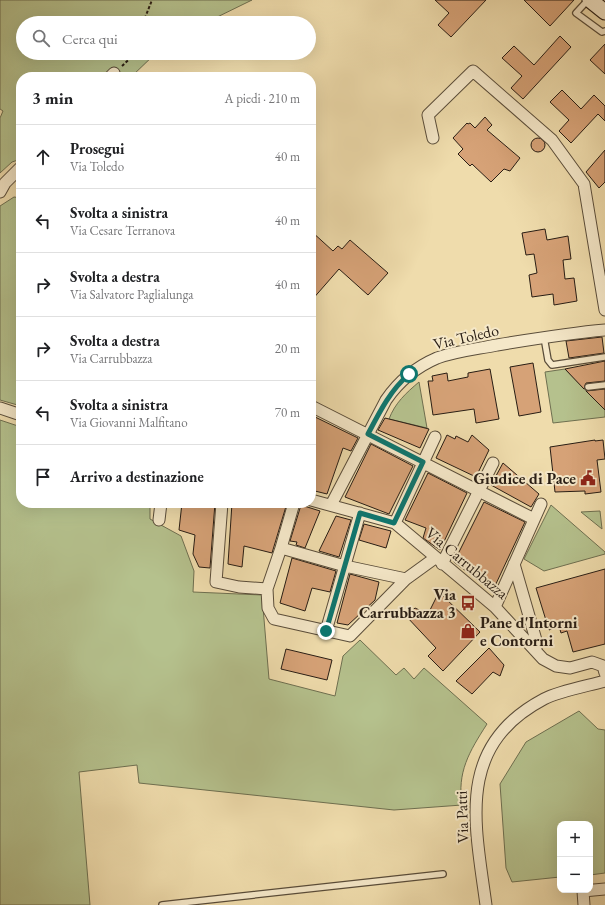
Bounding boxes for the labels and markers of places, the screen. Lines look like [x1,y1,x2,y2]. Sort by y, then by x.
place label: Giudice di Pace [474,468,576,489]
public building icon: Giudice di Pace [579,469,597,487]
place label: Via Carrubbazza 3 [359,584,457,623]
bus stop icon: Via Carrubbazza 3 [459,594,477,612]
place label: Pane d'Intorni e Contorni [480,612,578,651]
shop icon: Pane d'Intorni e Contorni [459,622,477,640]

